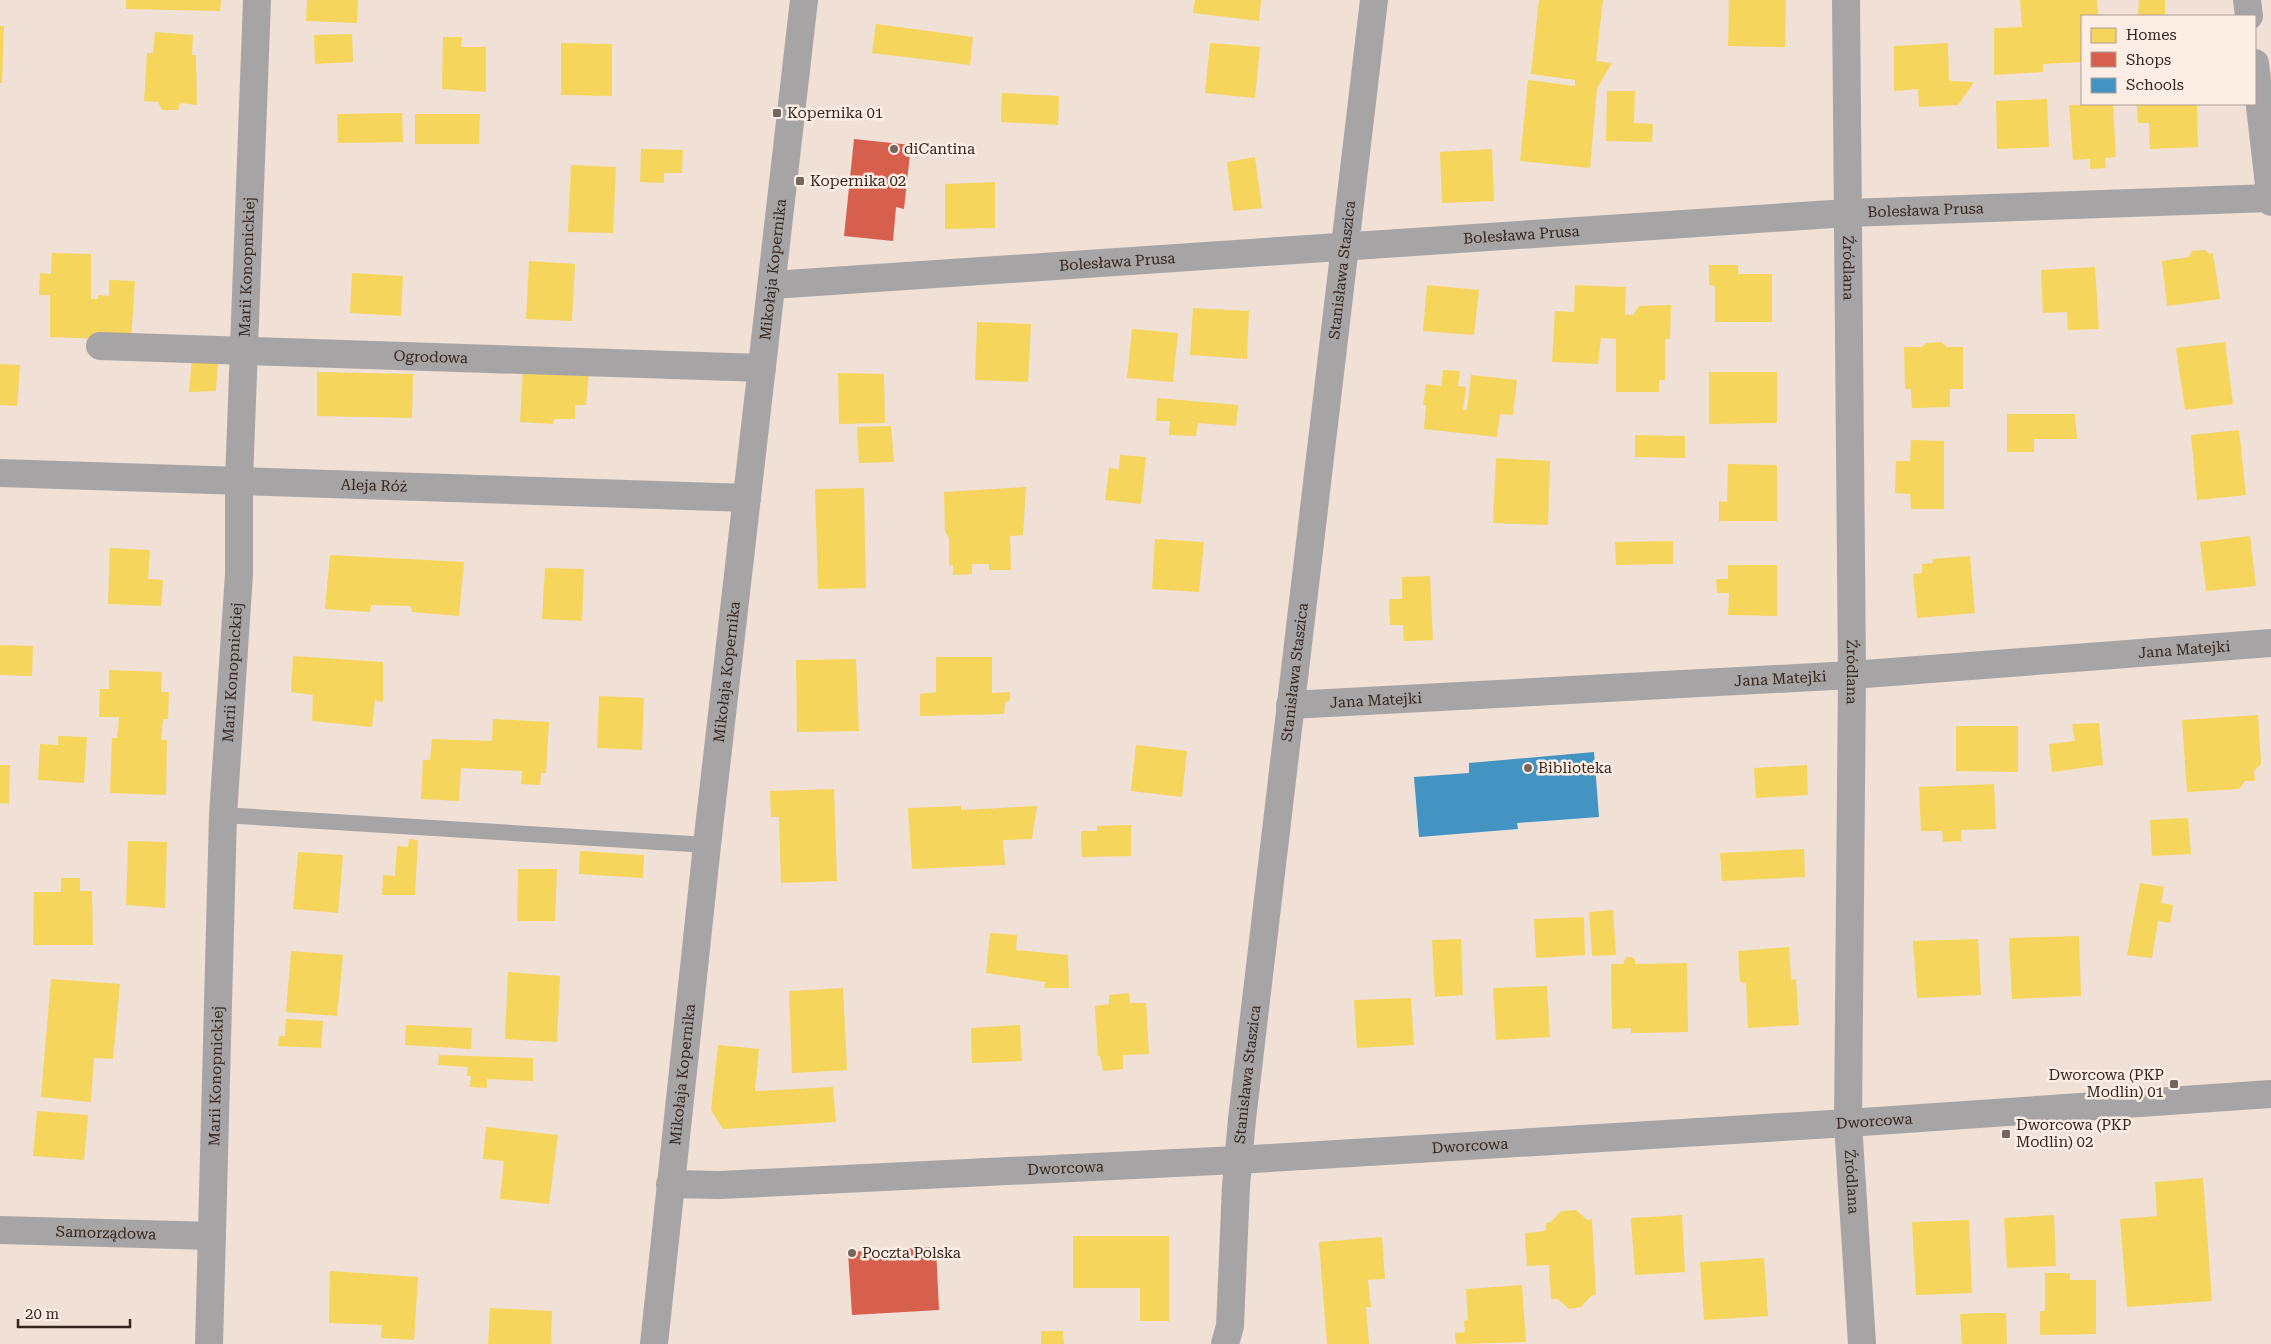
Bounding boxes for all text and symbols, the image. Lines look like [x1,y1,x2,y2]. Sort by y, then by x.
legend [2081,15,2256,105]
text: Homes [2126,26,2177,44]
text: Shops [2126,51,2171,69]
text: Schools [2126,76,2184,94]
place label: Kopernika 01 [787,104,883,122]
marker: Kopernika 01 [771,107,783,119]
place label: diCantina [904,140,975,158]
marker: diCantina [888,143,900,155]
place label: Kopernika 02 [810,172,906,190]
marker: Kopernika 02 [794,175,806,187]
street label: Marii Konopnickiej [235,196,259,337]
street label: Mikołaja Kopernika [756,198,790,341]
street label: Bolesława Prusa [1867,199,1984,221]
street label: Stanisława Staszica [1325,200,1359,340]
street label: Bolesława Prusa [1463,222,1580,248]
street label: Źródlana [1839,236,1858,300]
street label: Bolesława Prusa [1058,249,1176,275]
street label: Ogrodowa [393,347,468,367]
street label: Aleja Róż [340,475,407,496]
street label: Mikołaja Kopernika [710,600,744,744]
street label: Marii Konopnickiej [219,602,246,743]
street label: Stanisława Staszica [1278,602,1312,743]
street label: Jana Matejki [2137,637,2231,662]
street label: Źródlana [1843,639,1861,704]
street label: Jana Matejki [1734,667,1827,690]
street label: Jana Matejki [1329,689,1423,712]
place label: Biblioteka [1538,759,1612,777]
marker: Biblioteka [1522,762,1534,774]
street label: Mikołaja Kopernika [666,1003,699,1146]
street label: Stanisława Staszica [1231,1004,1264,1145]
street label: Marii Konopnickiej [205,1006,227,1146]
place label: Dworcowa (PKP Modlin) 01 [2049,1066,2164,1101]
marker: Dworcowa (PKP Modlin) 01 [2168,1078,2180,1090]
street label: Dworcowa [1835,1110,1913,1133]
place label: Dworcowa (PKP Modlin) 02 [2016,1116,2132,1151]
marker: Dworcowa (PKP Modlin) 02 [2000,1128,2012,1140]
street label: Dworcowa [1431,1135,1509,1157]
street label: Źródlana [1841,1149,1863,1215]
street label: Dworcowa [1027,1157,1104,1179]
street label: Samorządowa [55,1223,156,1243]
place label: Poczta Polska [862,1244,961,1262]
marker: Poczta Polska [846,1247,858,1259]
scale bar [18,1296,130,1328]
text: 20 m [25,1305,60,1323]

